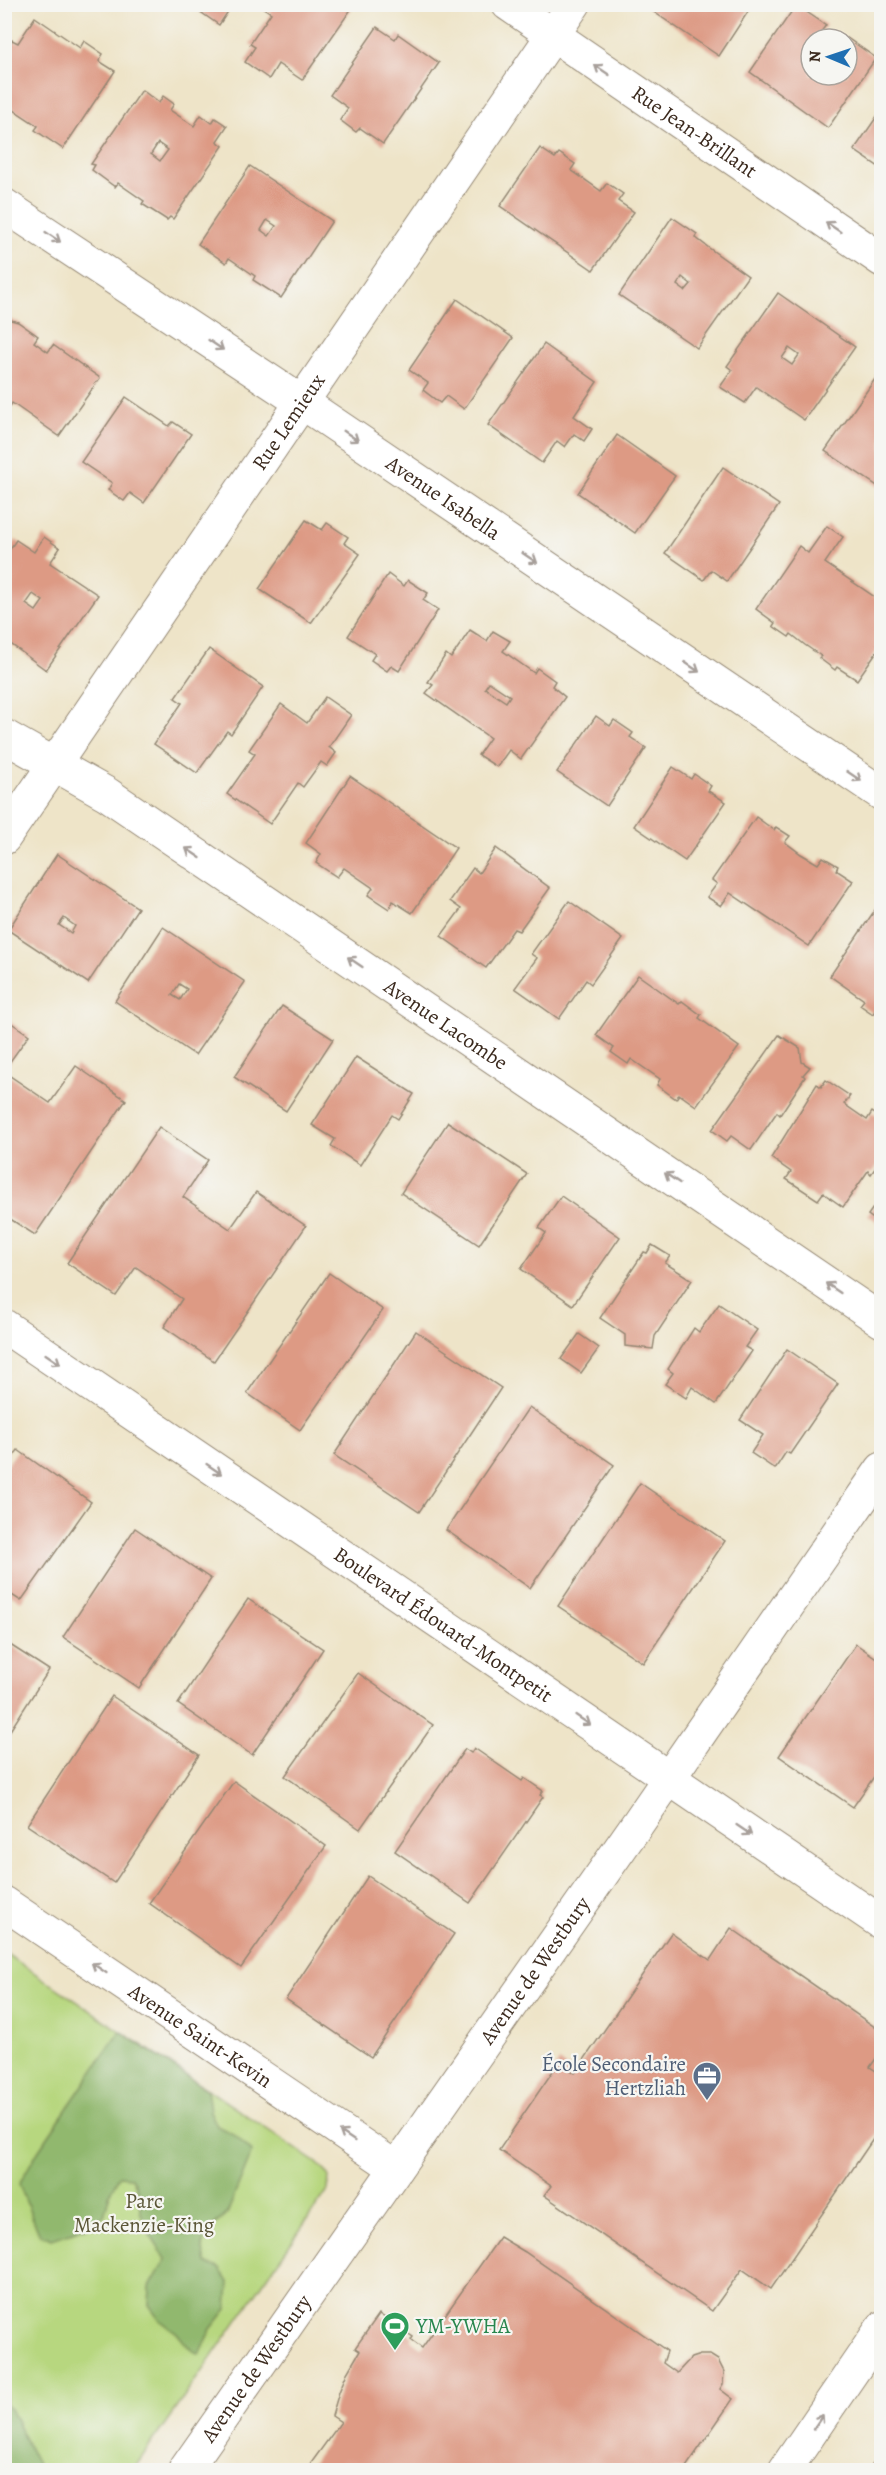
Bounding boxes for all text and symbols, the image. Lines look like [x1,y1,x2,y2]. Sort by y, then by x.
north arrow [799,27,859,87]
text: N [804,50,826,63]
one-way arrow [595,64,611,76]
street label: Rue Jean-Brillant [626,79,763,185]
one-way arrow [825,221,842,233]
one-way arrow [45,231,61,243]
one-way arrow [207,339,224,351]
street label: Rue Lemieux [245,368,331,476]
one-way arrow [343,430,359,442]
street label: Avenue Isabella [380,449,506,547]
one-way arrow [522,552,538,564]
one-way arrow [683,661,699,673]
one-way arrow [845,770,861,782]
one-way arrow [185,846,202,859]
one-way arrow [347,956,363,968]
street label: Avenue Lacombe [378,972,513,1076]
one-way arrow [665,1172,681,1184]
one-way arrow [826,1282,842,1294]
one-way arrow [44,1353,60,1365]
one-way arrow [205,1463,221,1475]
street label: Boulevard Édouard-Montpetit [328,1540,558,1709]
one-way arrow [575,1714,591,1726]
one-way arrow [736,1824,752,1836]
street label: Avenue de Westbury [473,1890,597,2051]
one-way arrow [90,1961,107,1974]
street label: Avenue Saint-Kevin [122,1977,278,2094]
place label: École Secondaire Hertzliah [541,2050,686,2102]
office icon: École Secondaire Hertzliah [691,2060,723,2102]
one-way arrow [339,2129,356,2141]
park label: Parc Mackenzie-King [74,2187,215,2239]
street label: Avenue de Westbury [194,2289,318,2449]
sports icon: YM-YWHA [379,2310,411,2352]
place label: YM-YWHA [415,2312,511,2340]
one-way arrow [812,2414,824,2431]

